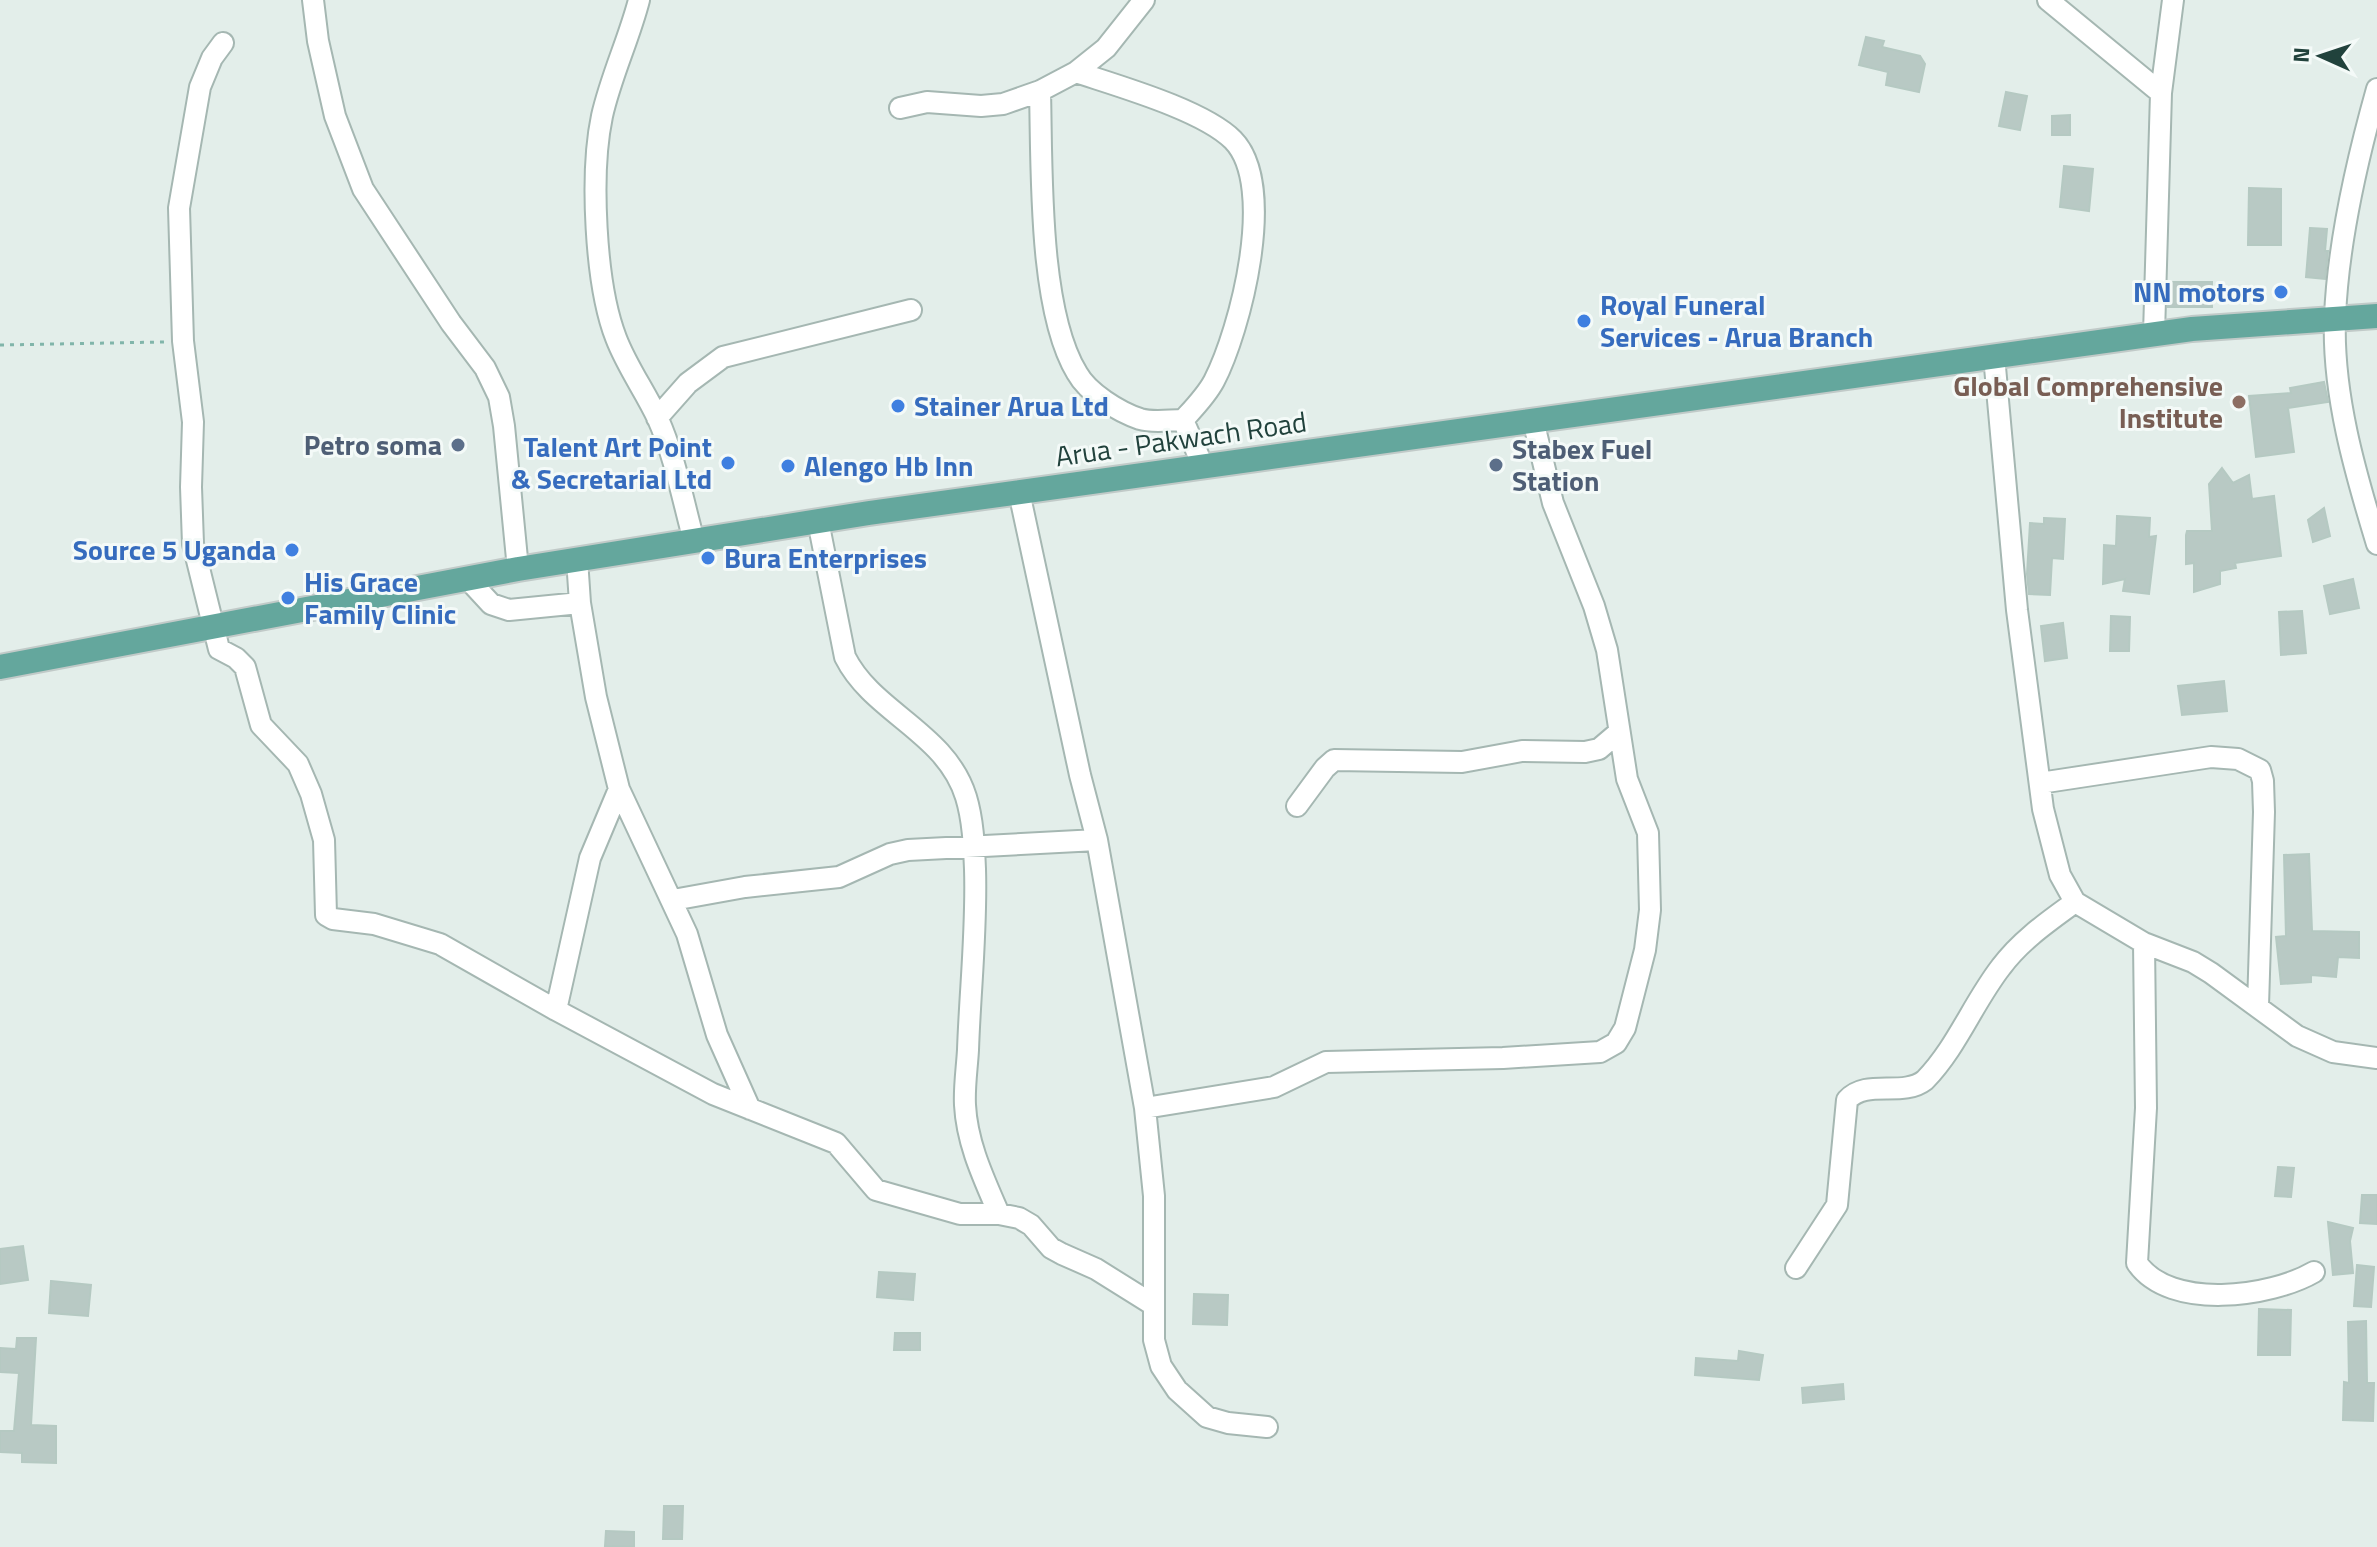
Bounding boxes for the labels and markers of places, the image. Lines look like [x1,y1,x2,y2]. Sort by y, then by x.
place label: NN motors [2133,270,2265,313]
place label: Royal Funeral Services - Arua Branch [1600,283,1873,358]
marker: NN motors [2272,283,2290,301]
marker: Royal Funeral Services - Arua Branch [1575,312,1593,330]
place label: Global Comprehensive Institute [1953,364,2223,439]
place label: Stainer Arua Ltd [914,384,1109,427]
marker: Global Comprehensive Institute [2230,393,2248,411]
marker: Stainer Arua Ltd [889,397,907,415]
place label: Petro soma [304,423,442,466]
place label: Talent Art Point & Secretarial Ltd [511,425,712,500]
place label: Stabex Fuel Station [1512,427,1652,502]
marker: Petro soma [449,436,467,454]
place label: Alengo Hb Inn [804,444,974,487]
marker: Talent Art Point & Secretarial Ltd [719,454,737,472]
marker: Stabex Fuel Station [1487,456,1505,474]
marker: Alengo Hb Inn [779,457,797,475]
place label: Source 5 Uganda [73,528,276,571]
place label: Bura Enterprises [724,536,927,579]
marker: Source 5 Uganda [283,541,301,559]
marker: Bura Enterprises [699,549,717,567]
place label: His Grace Family Clinic [304,560,456,635]
marker: His Grace Family Clinic [279,589,297,607]

